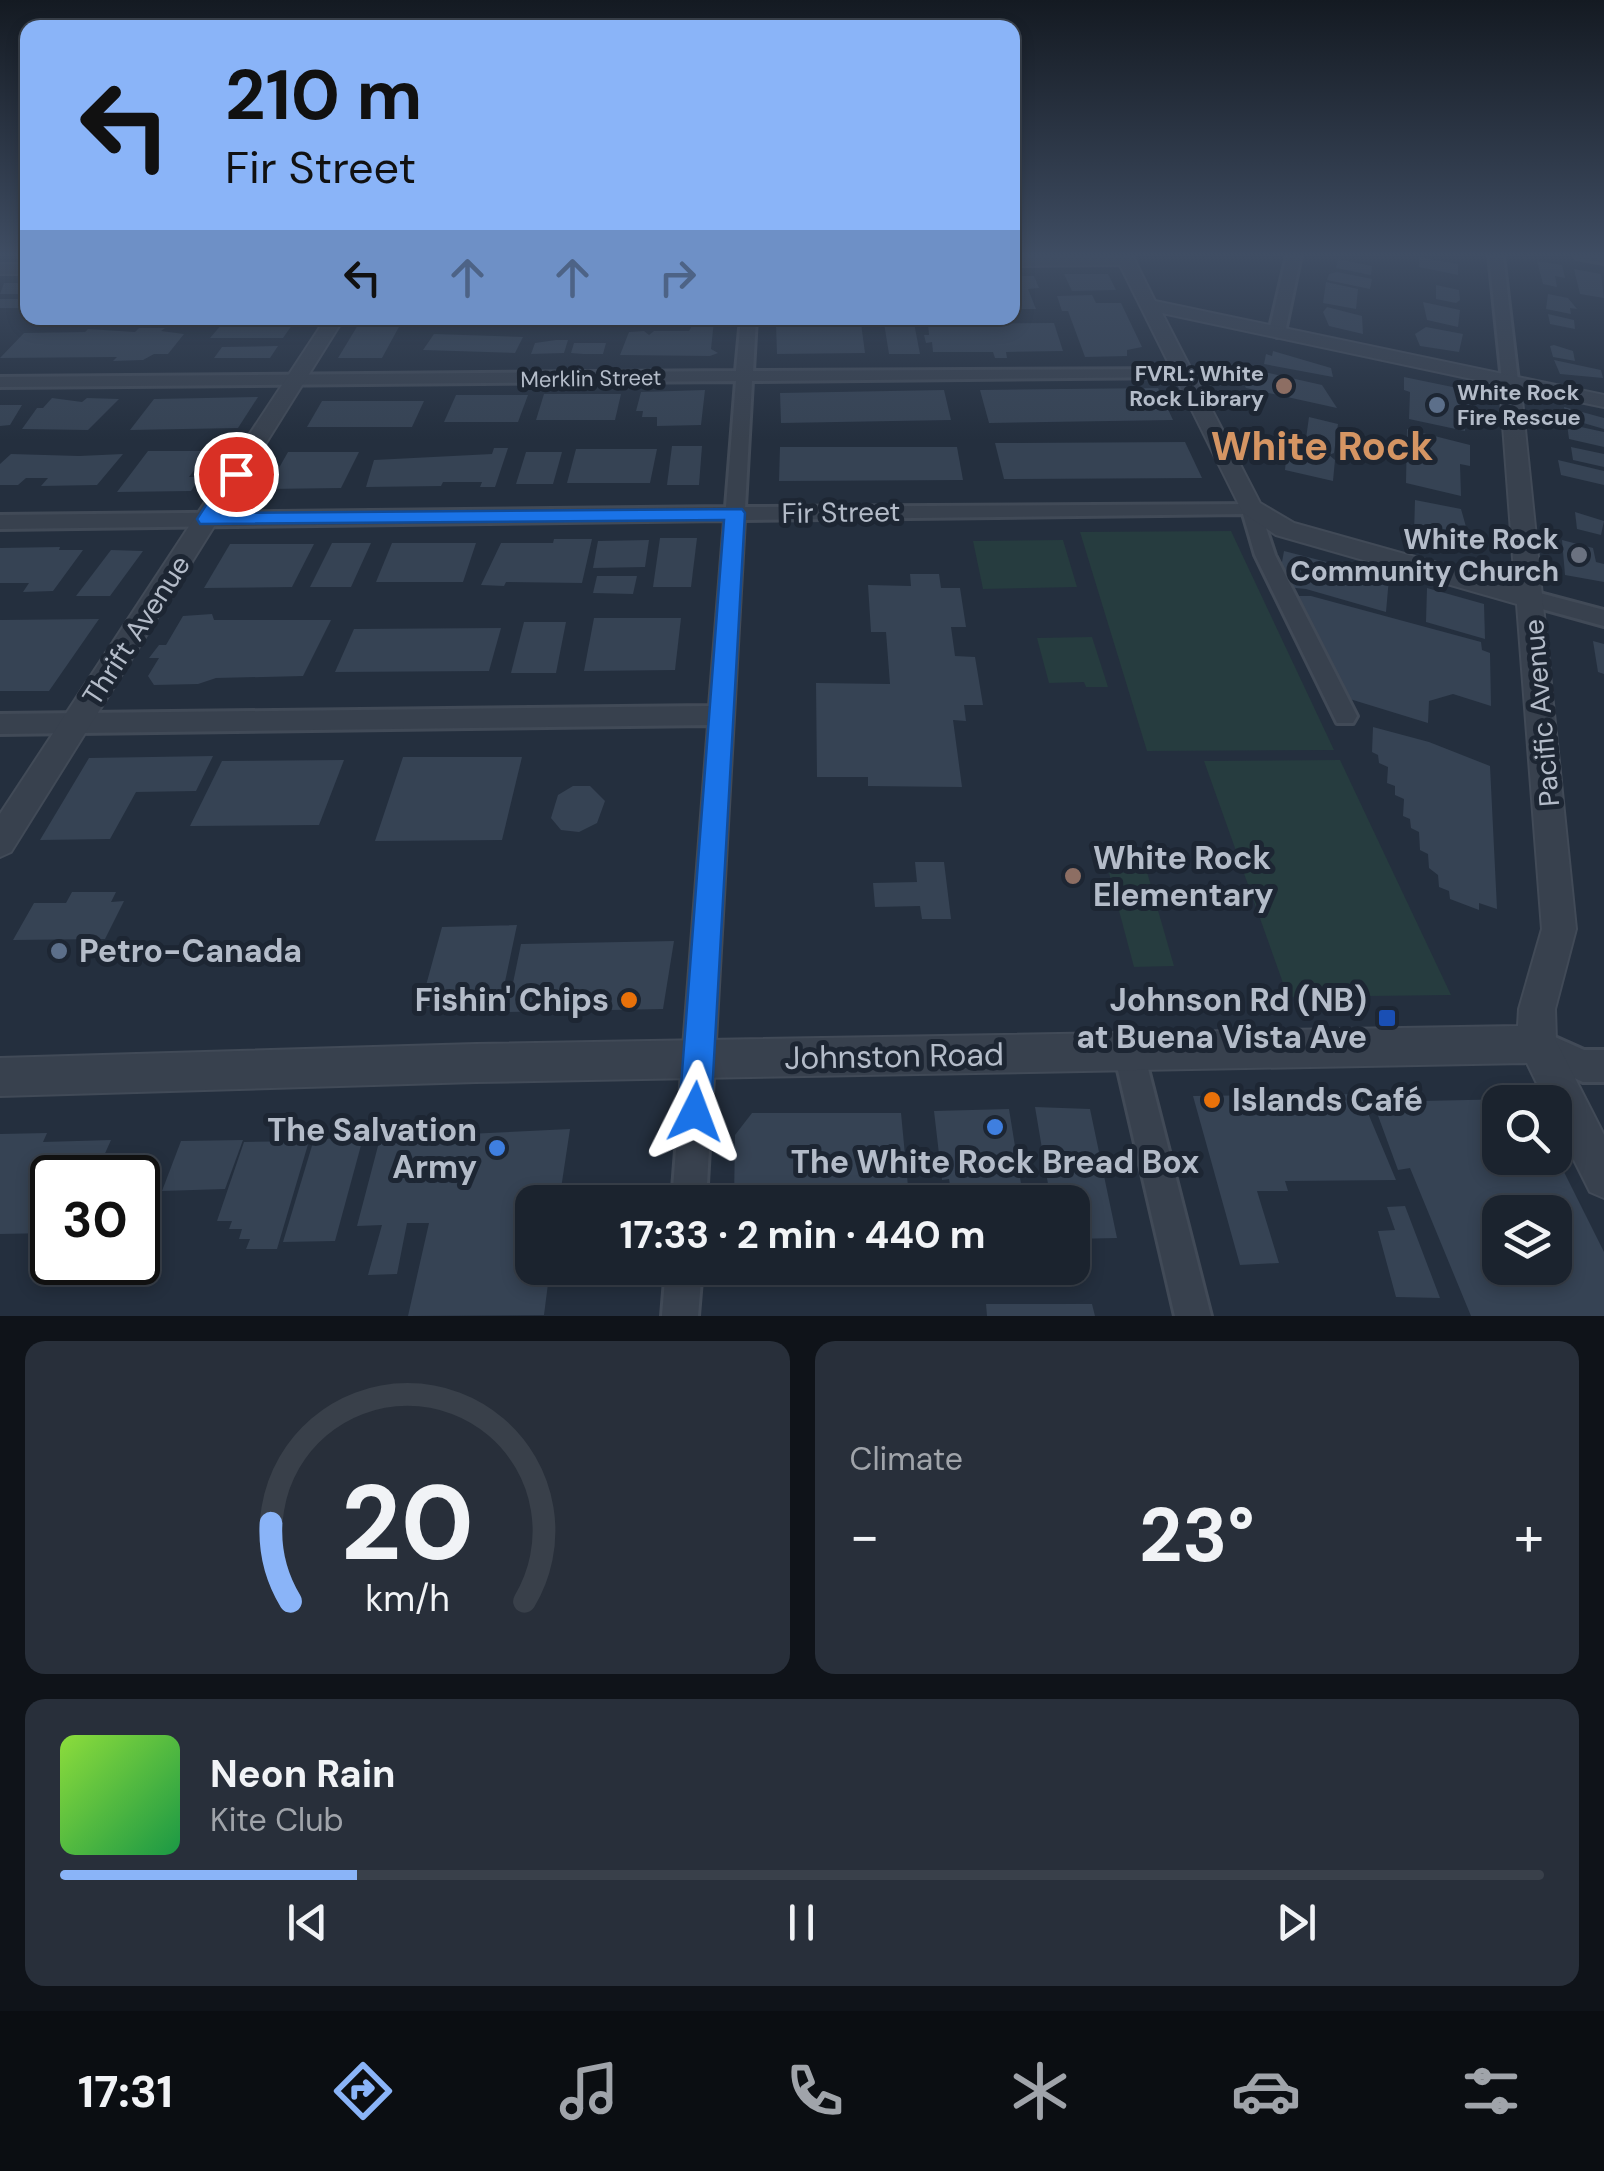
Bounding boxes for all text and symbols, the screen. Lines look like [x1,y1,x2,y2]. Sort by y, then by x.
text: 210 m [225,50,422,141]
icon: left [60,60,190,190]
text: Fir Street [225,138,416,197]
icon: left [335,250,390,305]
icon: ahead [440,250,495,305]
icon: ahead [545,250,600,305]
icon: right [650,250,705,305]
place label: FVRL: White Rock Library [1129,359,1264,413]
street label: Merklin Street [520,363,662,394]
marker: FVRL: White Rock Library [1273,375,1295,397]
place label: White Rock Fire Rescue [1457,378,1581,432]
marker: White Rock Fire Rescue [1426,394,1448,416]
district label: White Rock [1211,420,1433,472]
pin [194,432,279,517]
icon: arrive [209,447,264,502]
street label: Fir Street [781,493,901,532]
place label: White Rock Community Church [1290,521,1559,590]
marker: White Rock Community Church [1568,544,1590,566]
street label: Thrift Avenue [74,548,199,712]
street label: Pacific Avenue [1515,618,1568,808]
place label: White Rock Elementary [1093,837,1274,916]
marker: White Rock Elementary [1062,865,1084,887]
place label: Petro-Canada [79,930,302,972]
marker: Petro-Canada [48,940,70,962]
place label: Fishin' Chips [415,979,609,1021]
place label: Johnson Rd (NB) at Buena Vista Ave [1076,979,1367,1058]
marker: Fishin' Chips [618,989,640,1011]
marker: Johnson Rd (NB) at Buena Vista Ave [1376,1007,1398,1029]
street label: Johnston Road [784,1033,1004,1079]
position arrow [643,1060,747,1164]
place label: Islands Café [1232,1079,1423,1121]
map controls [1482,1085,1572,1285]
button: search [1482,1085,1572,1175]
marker: Islands Café [1201,1089,1223,1111]
place label: The Salvation Army [267,1109,477,1188]
marker: The White Rock Bread Box [984,1116,1006,1138]
marker: The Salvation Army [486,1137,508,1159]
place label: The White Rock Bread Box [791,1141,1199,1183]
speed limit sign: 30 [30,1155,160,1285]
button: layers [1482,1195,1572,1285]
text: 17:33 · 2 min · 440 m [620,1210,985,1260]
text: Climate [850,1438,963,1480]
text: 20 [341,1456,474,1591]
text: 23° [1139,1487,1255,1584]
text: − [850,1500,880,1572]
text: + [1514,1500,1544,1572]
text: km/h [365,1576,449,1622]
text: Neon Rain [210,1749,395,1799]
text: Kite Club [210,1799,344,1841]
icon: previous [280,1895,335,1950]
icon: pause [774,1895,829,1950]
icon: next [1269,1895,1324,1950]
icon: directions [328,2056,398,2126]
icon: music [554,2056,624,2126]
icon: phone [780,2056,850,2126]
icon: climate [1005,2056,1075,2126]
icon: car [1231,2056,1301,2126]
icon: filters [1456,2056,1526,2126]
text: 17:31 [78,2062,173,2121]

